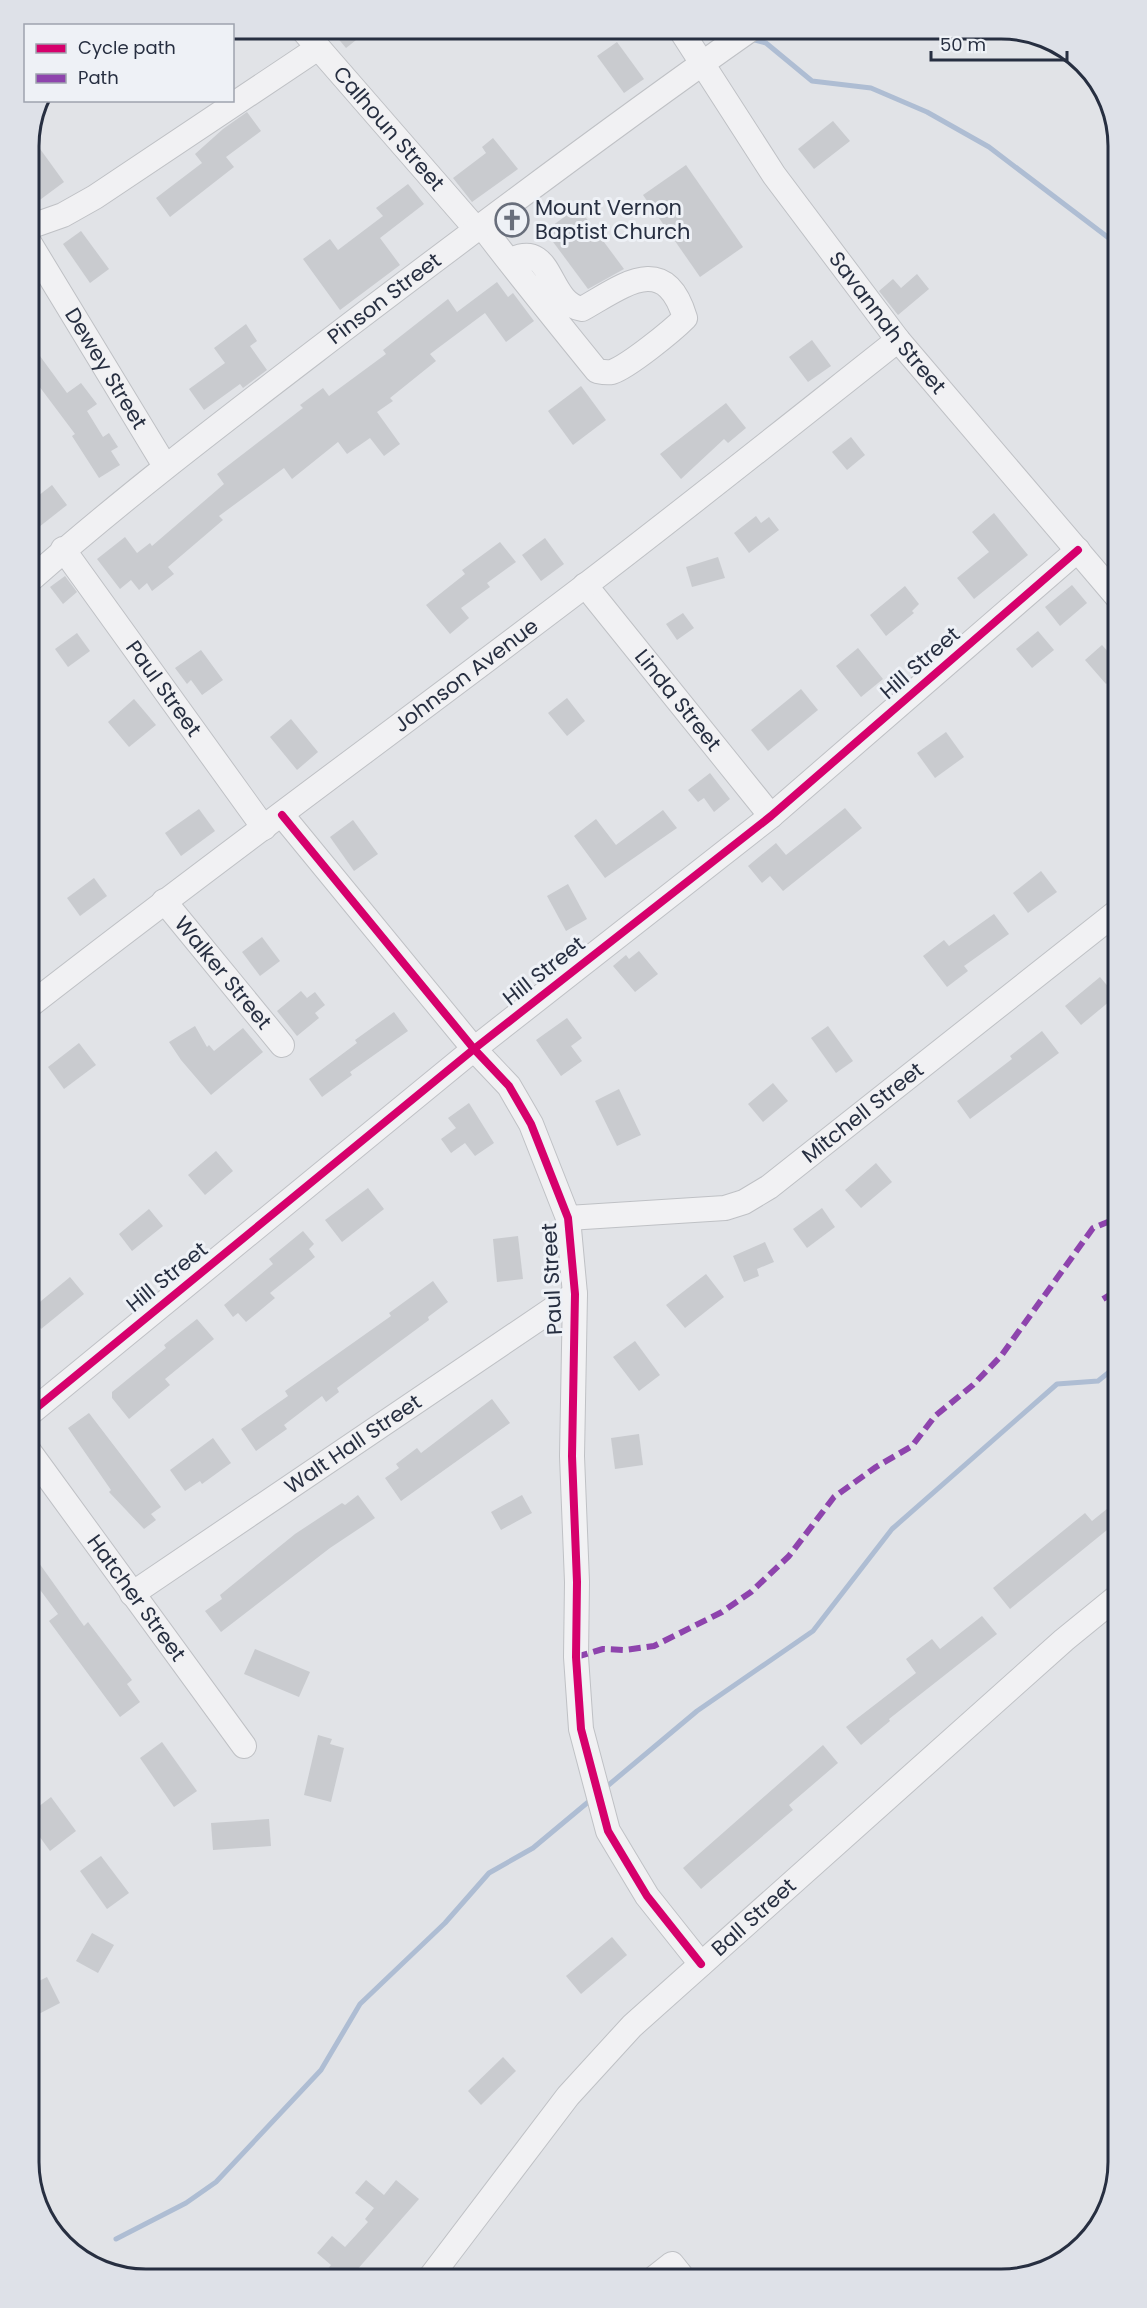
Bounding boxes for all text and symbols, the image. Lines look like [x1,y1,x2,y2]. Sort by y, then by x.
legend [24,24,234,102]
scale bar [931,24,1068,62]
text: 50 m [940,32,986,57]
text: Cycle path [78,35,176,60]
street label: Calhoun Street [327,60,451,197]
text: Path [78,65,119,90]
place label: Mount Vernon Baptist Church [535,193,690,246]
church icon: Mount Vernon Baptist Church [494,202,530,238]
street label: Savannah Street [822,245,953,400]
street label: Pinson Street [321,246,447,351]
street label: Dewey Street [58,302,154,434]
street label: Johnson Avenue [388,611,544,739]
street label: Hill Street [874,620,966,705]
street label: Paul Street [119,634,208,742]
street label: Linda Street [628,643,728,757]
street label: Walker Street [168,910,279,1035]
street label: Hill Street [496,929,591,1012]
street label: Mitchell Street [796,1055,929,1170]
street label: Paul Street [534,1222,569,1336]
street label: Hill Street [120,1235,214,1318]
street label: Walt Hall Street [279,1387,427,1501]
street label: Hatcher Street [81,1528,193,1667]
street label: Ball Street [705,1871,802,1962]

